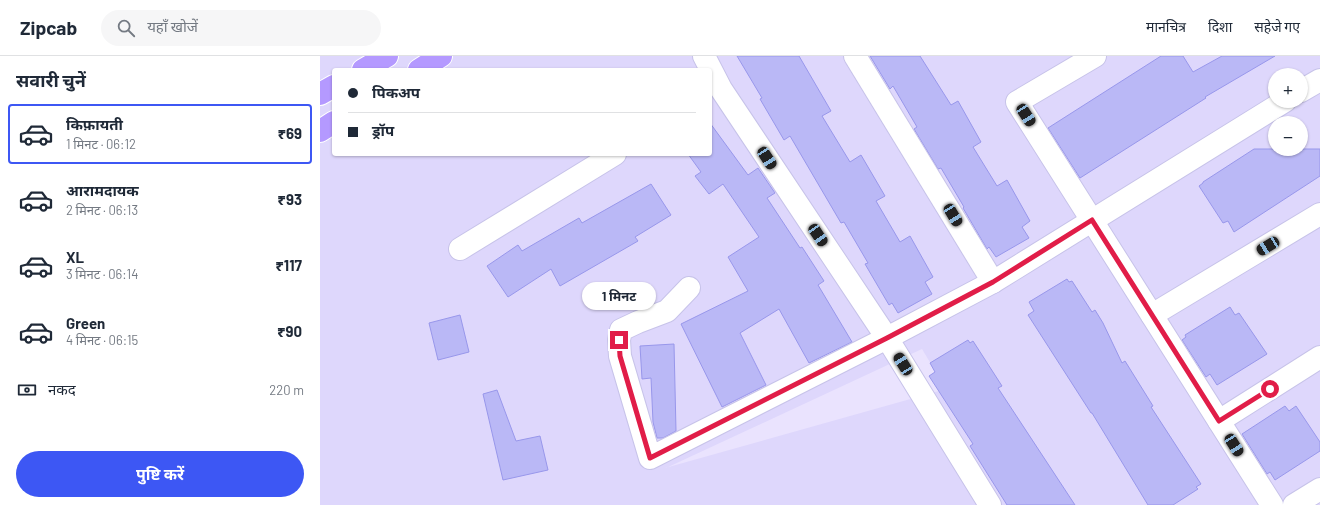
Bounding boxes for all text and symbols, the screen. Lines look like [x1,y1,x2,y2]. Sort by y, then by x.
search box [101,10,381,46]
text: Zipcab [20,16,77,39]
icon: search [115,17,137,39]
text: यहाँ खोजें [147,17,198,35]
text: मानचित्र [1146,18,1186,35]
text: दिशा [1208,18,1232,35]
text: सहेजे गए [1254,18,1300,35]
map controls [1268,68,1308,156]
button: + [1268,68,1308,108]
text: सवारी चुनें [16,69,86,91]
text: पिकअप [372,83,420,101]
car [1014,102,1038,128]
text: किफ़ायती [66,115,123,133]
icon: car [18,116,54,152]
button: − [1268,116,1308,156]
text: ड्रॉप [372,121,394,139]
text: ₹69 [277,124,302,142]
text: 1 मिनट · 06:12 [66,136,136,152]
car [755,145,779,171]
text: आरामदायक [66,181,139,199]
icon: car [18,182,54,218]
text: ₹93 [277,190,302,208]
text: 2 मिनट · 06:13 [66,202,138,218]
car [942,202,964,228]
car [806,222,830,248]
car [1255,235,1281,257]
icon: car [18,248,54,284]
text: XL [66,248,84,266]
text: ₹117 [275,256,302,274]
text: 3 मिनट · 06:14 [66,266,138,282]
callout: 1 मिनट [582,282,656,310]
text: 1 मिनट [602,288,636,304]
icon: car [18,314,54,350]
text: Green [66,314,105,332]
text: ₹90 [277,322,302,340]
route end [610,331,628,349]
text: 4 मिनट · 06:15 [66,332,138,348]
car [892,351,914,377]
icon: cash [16,379,38,401]
text: नकद [48,380,76,398]
route start [1261,380,1279,398]
text: 220 m [269,382,304,398]
car [1223,432,1245,458]
button: पुष्टि करें [16,451,304,497]

